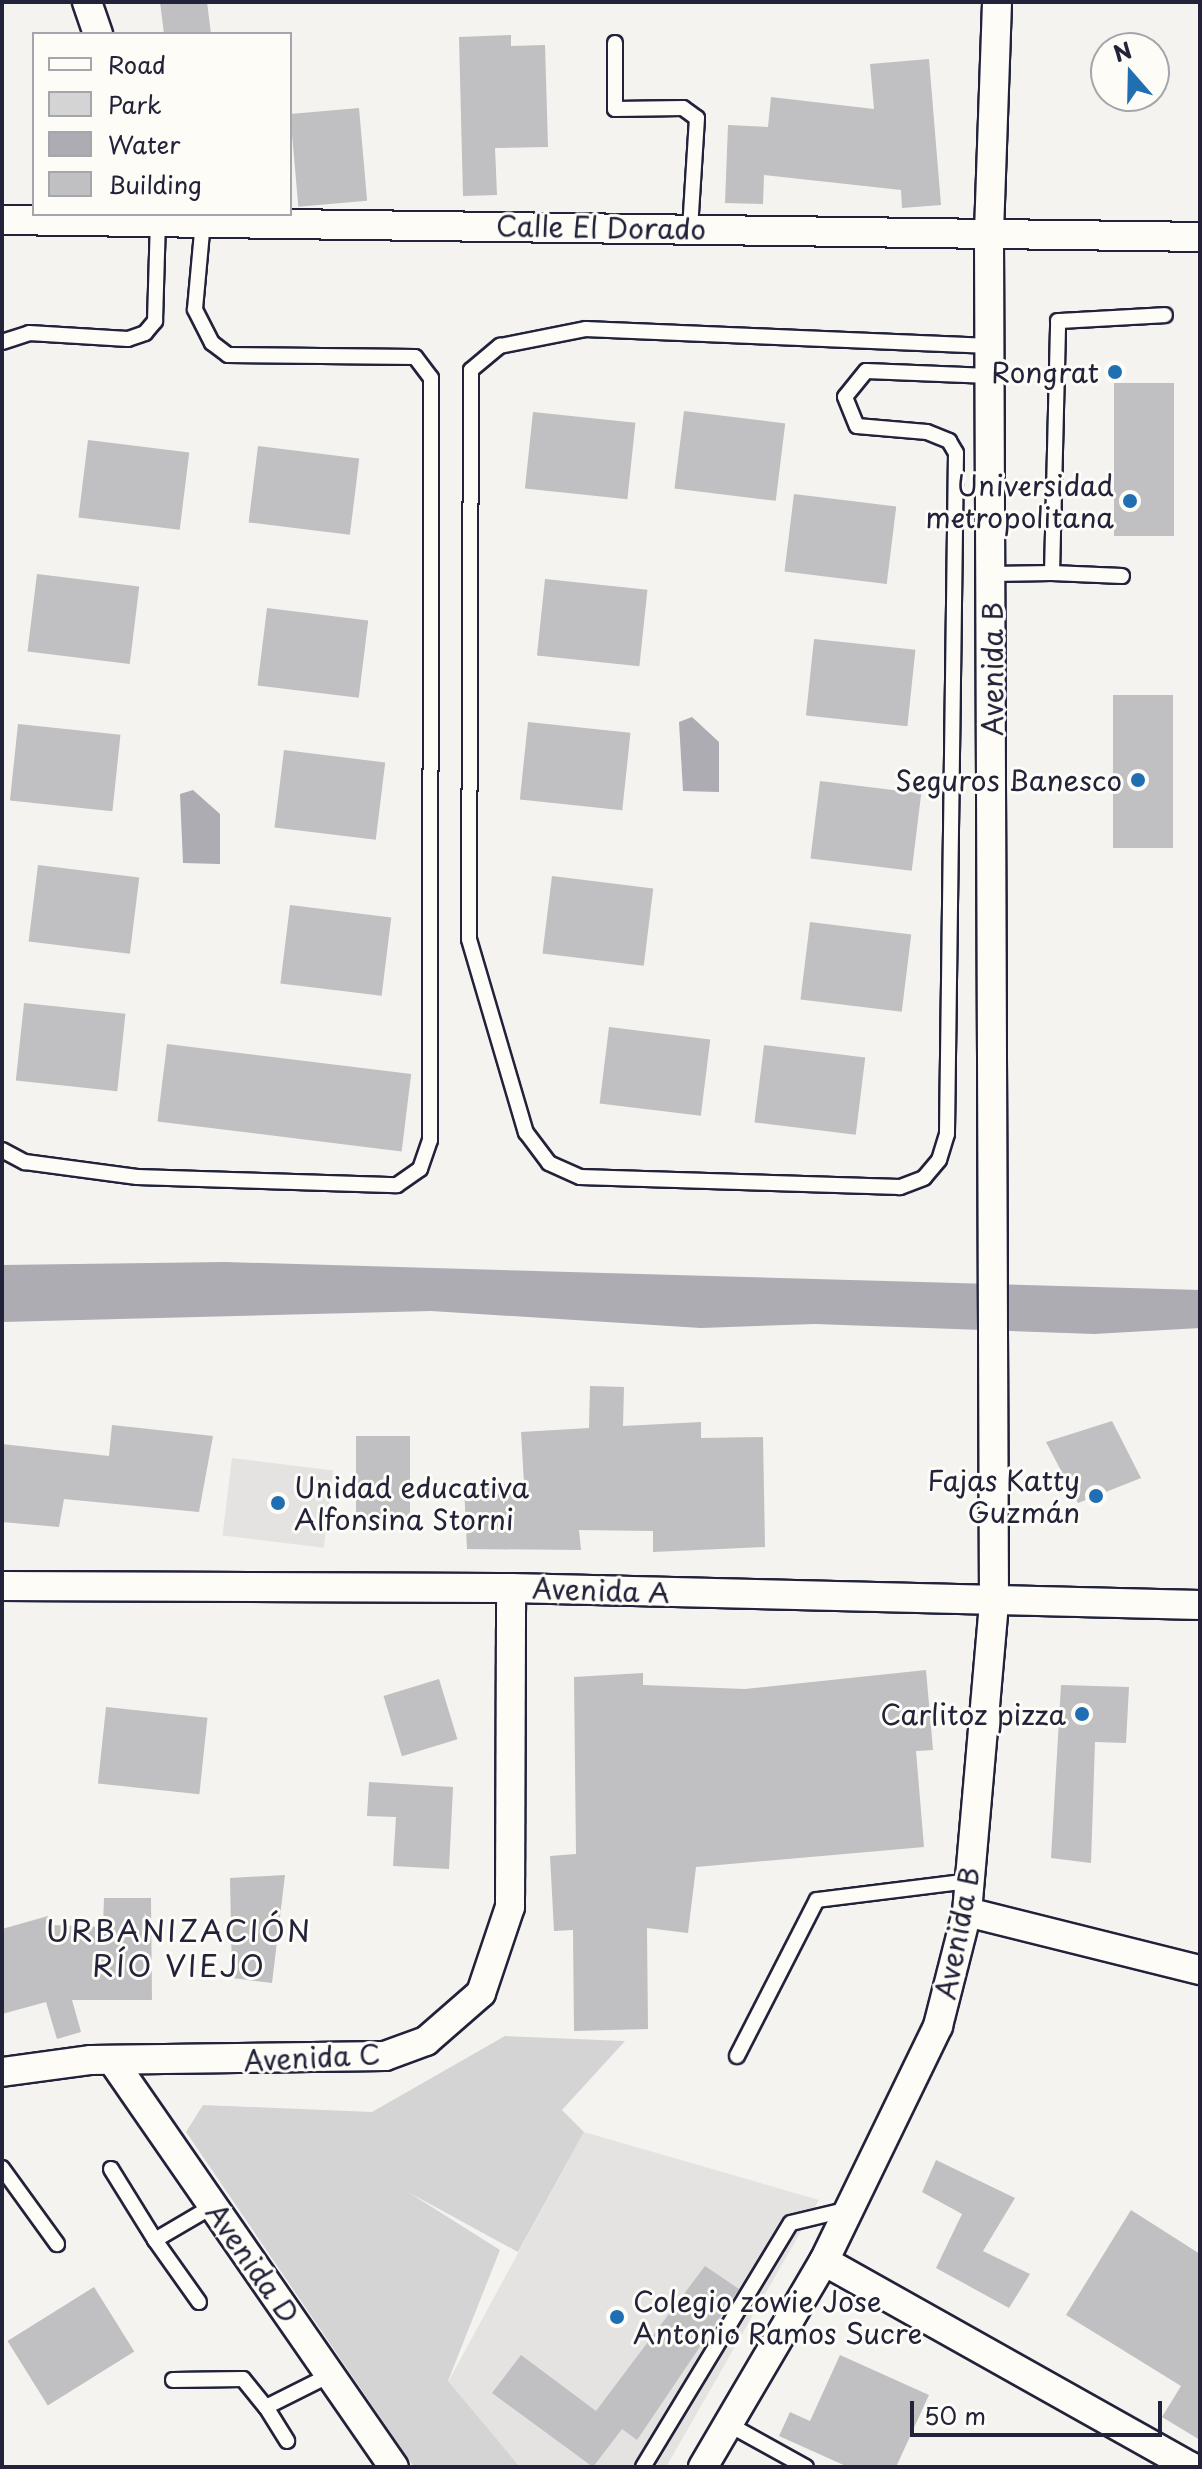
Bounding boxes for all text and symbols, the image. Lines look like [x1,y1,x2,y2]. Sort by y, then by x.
legend [32,32,292,216]
north arrow [1090,32,1170,112]
text: N [1108,32,1136,69]
text: Road [108,46,166,82]
text: Park [108,86,162,122]
text: Water [108,126,180,162]
text: Building [108,166,202,202]
street label: Calle El Dorado [496,208,706,246]
place label: Rongrat [991,355,1099,389]
marker: Rongrat [1106,363,1124,381]
place label: Universidad metropolitana [925,468,1114,534]
marker: Universidad metropolitana [1121,492,1139,510]
street label: Avenida B [975,602,1009,736]
place label: Seguros Banesco [895,763,1122,797]
marker: Seguros Banesco [1129,771,1147,789]
place label: Fajas Katty Guzmán [928,1463,1080,1529]
place label: Unidad educativa Alfonsina Storni [294,1470,530,1536]
marker: Fajas Katty Guzmán [1087,1487,1105,1505]
marker: Unidad educativa Alfonsina Storni [269,1494,287,1512]
street label: Avenida A [532,1571,670,1609]
place label: Carlitoz pizza [880,1697,1066,1731]
marker: Carlitoz pizza [1073,1705,1091,1723]
street label: Avenida B [928,1864,986,2002]
district label: URBANIZACIÓN RÍO VIEJO [47,1912,311,1982]
street label: Avenida C [242,2037,382,2077]
street label: Avenida D [200,2197,306,2329]
place label: Colegio zowie Jose Antonio Ramos Sucre [633,2284,924,2350]
marker: Colegio zowie Jose Antonio Ramos Sucre [608,2308,626,2326]
scale bar [914,2385,1166,2435]
text: 50 m [924,2397,986,2433]

